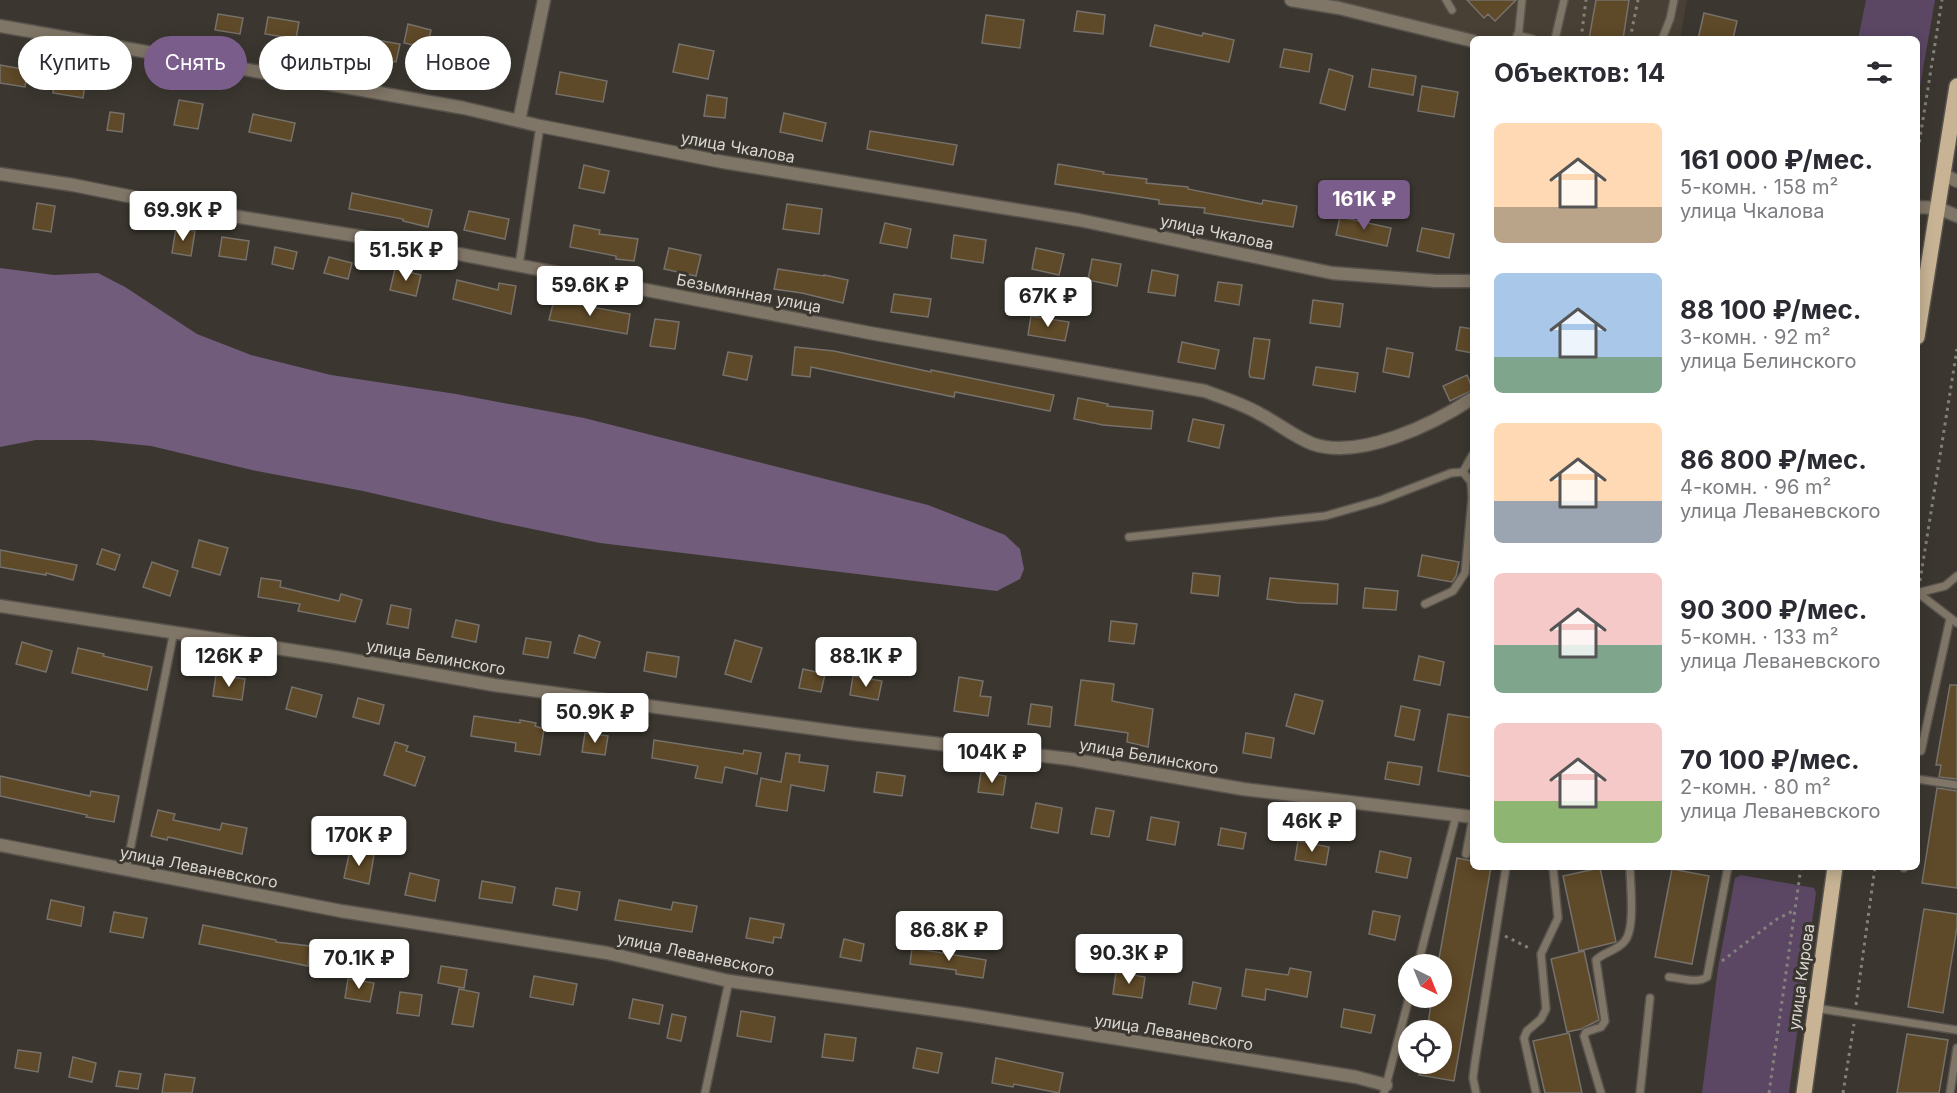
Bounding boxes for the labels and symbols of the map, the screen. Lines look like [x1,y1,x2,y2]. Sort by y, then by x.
street label: улица Чкалова [679,127,797,167]
pin: 161K ₽ [1315,180,1413,231]
pin: 69.9K ₽ [128,191,238,242]
street label: улица Чкалова [1158,210,1276,254]
pin: 51.5K ₽ [351,231,461,282]
pin: 59.6K ₽ [535,266,645,317]
street label: Безымянная улица [675,269,823,317]
pin: 67K ₽ [1006,277,1090,328]
street label: улица Белинского [365,635,507,679]
pin: 126K ₽ [180,637,278,688]
pin: 88.1K ₽ [811,637,921,688]
pin: 50.9K ₽ [540,693,650,744]
pin: 104K ₽ [943,733,1041,784]
street label: улица Белинского [1078,734,1220,778]
pin: 46K ₽ [1270,802,1354,853]
pin: 170K ₽ [310,816,408,867]
street label: улица Леваневского [118,842,280,892]
pin: 86.8K ₽ [894,911,1004,962]
street label: улица Кирова [1784,922,1818,1032]
street label: улица Леваневского [615,928,777,980]
pin: 90.3K ₽ [1074,934,1184,985]
pin: 70.1K ₽ [304,939,414,990]
north arrow [1398,954,1452,1008]
street label: улица Леваневского [1093,1010,1255,1054]

